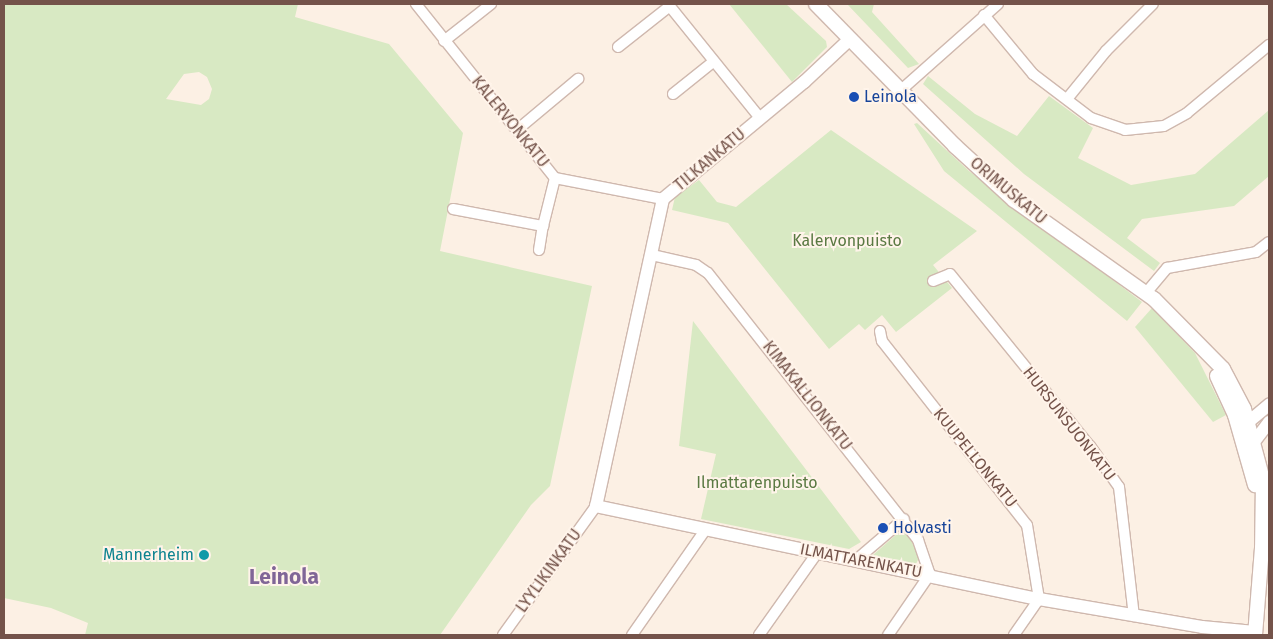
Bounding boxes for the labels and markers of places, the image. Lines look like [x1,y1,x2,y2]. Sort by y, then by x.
place label: Leinola [864,87,917,107]
marker: Leinola [848,91,860,103]
place label: Holvasti [893,518,952,538]
marker: Holvasti [877,522,889,534]
place label: Mannerheim [103,545,194,565]
marker: Mannerheim [198,549,210,561]

